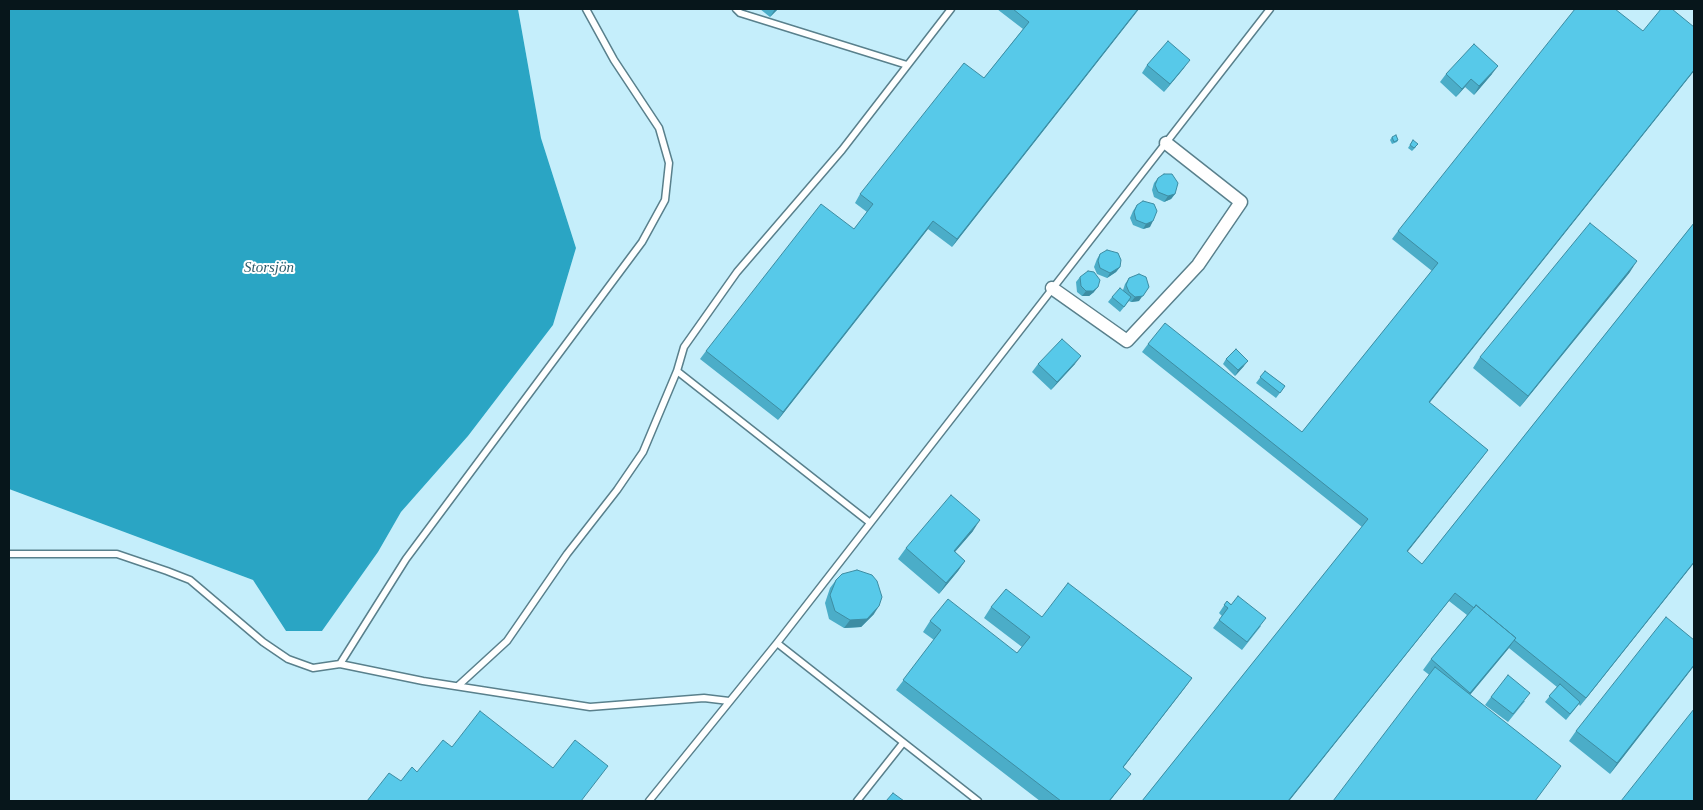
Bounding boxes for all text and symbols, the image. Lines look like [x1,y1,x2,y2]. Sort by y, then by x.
water label: Storsjön [244,259,294,277]

